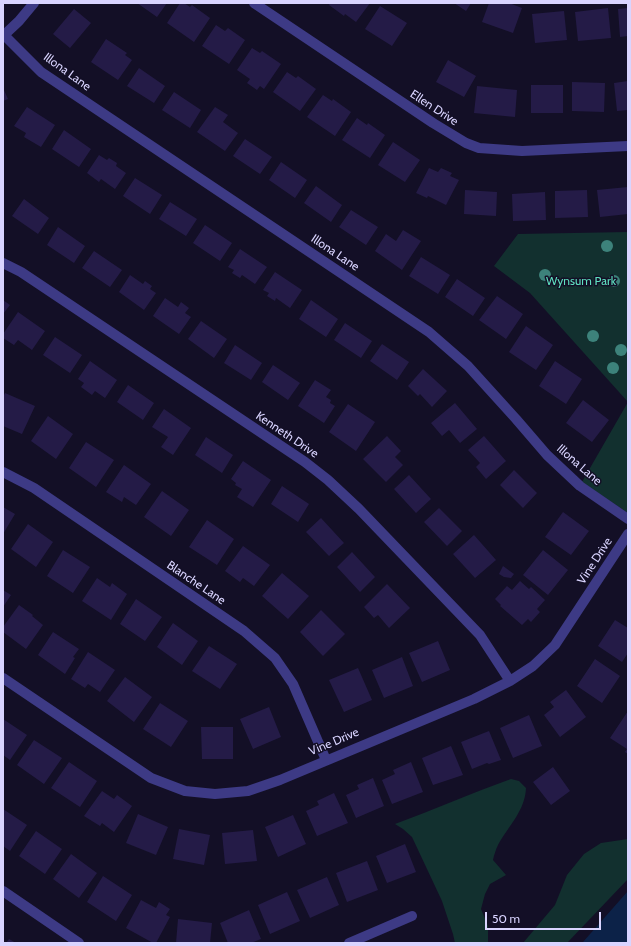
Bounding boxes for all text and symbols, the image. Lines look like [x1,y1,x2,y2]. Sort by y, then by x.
street label: Illona Lane [41,50,93,94]
street label: Ellen Drive [407,87,461,129]
street label: Illona Lane [308,232,362,274]
park label: Wynsum Park [546,274,616,288]
street label: Kenneth Drive [253,409,321,461]
street label: Illona Lane [554,442,604,488]
street label: Vine Drive [575,535,615,587]
street label: Blanche Lane [164,558,228,608]
street label: Vine Drive [307,725,361,759]
scale bar [487,904,603,930]
text: 50 m [492,911,520,926]

